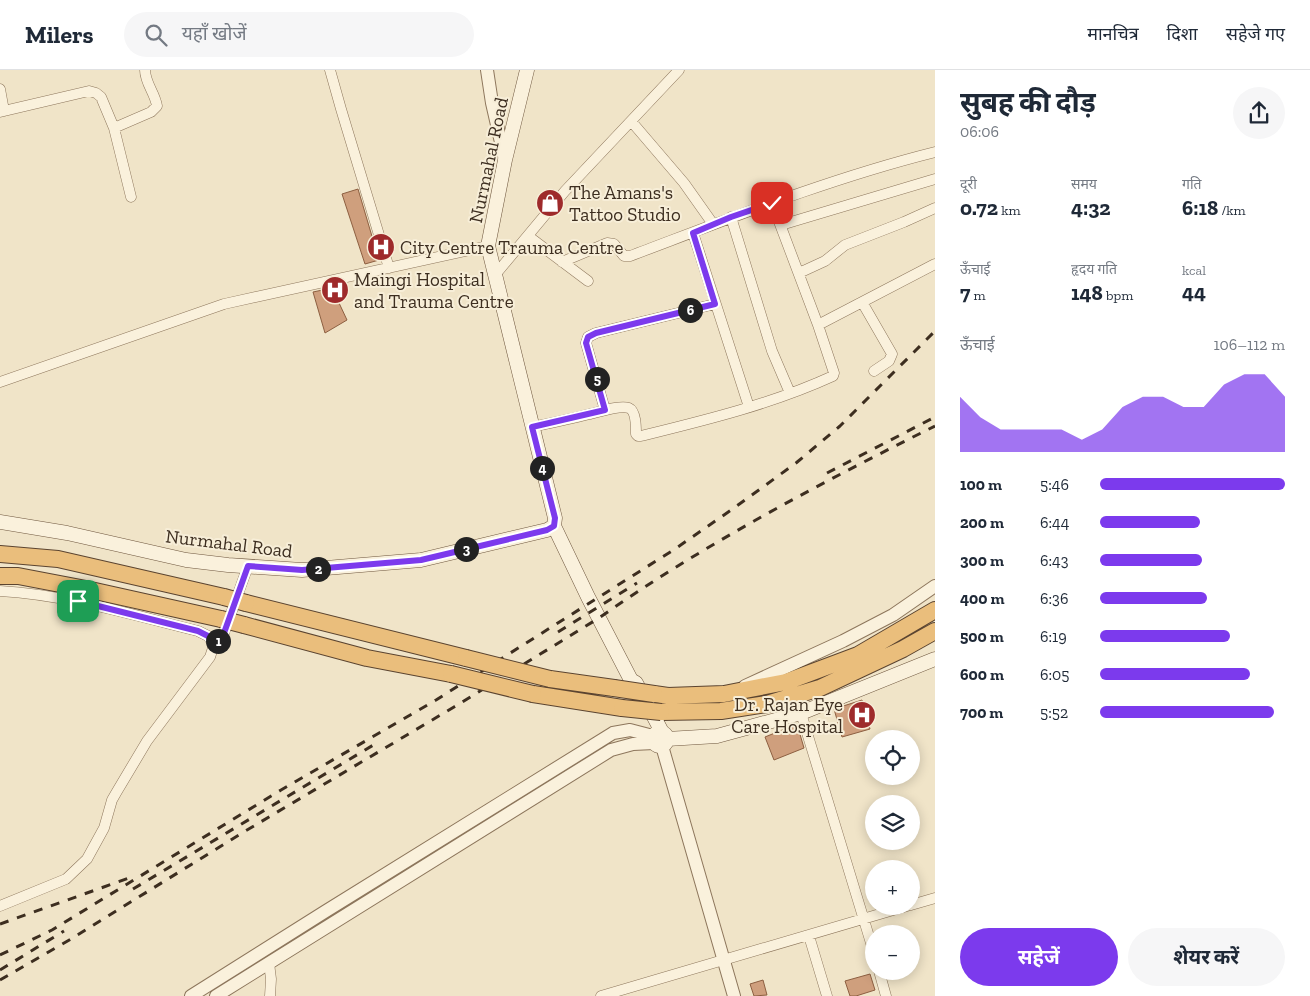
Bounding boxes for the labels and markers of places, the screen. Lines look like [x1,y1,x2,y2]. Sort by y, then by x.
place label: The Amans's Tattoo Studio [569,181,681,226]
pin [751,182,793,224]
shop icon: The Amans's Tattoo Studio [535,188,565,218]
hospital icon: City Centre Trauma Centre [366,232,396,262]
place label: City Centre Trauma Centre [400,236,624,259]
place label: Maingi Hospital and Trauma Centre [354,268,514,313]
hospital icon: Maingi Hospital and Trauma Centre [320,275,350,305]
pin: 6 [678,298,702,322]
pin: 5 [584,366,610,392]
pin: 4 [530,456,554,480]
pin: 3 [454,536,478,562]
pin: 2 [306,556,330,582]
pin [57,580,99,622]
pin: 1 [206,628,230,654]
place label: Dr. Rajan Eye Care Hospital [731,693,843,738]
hospital icon: Dr. Rajan Eye Care Hospital [847,700,877,730]

